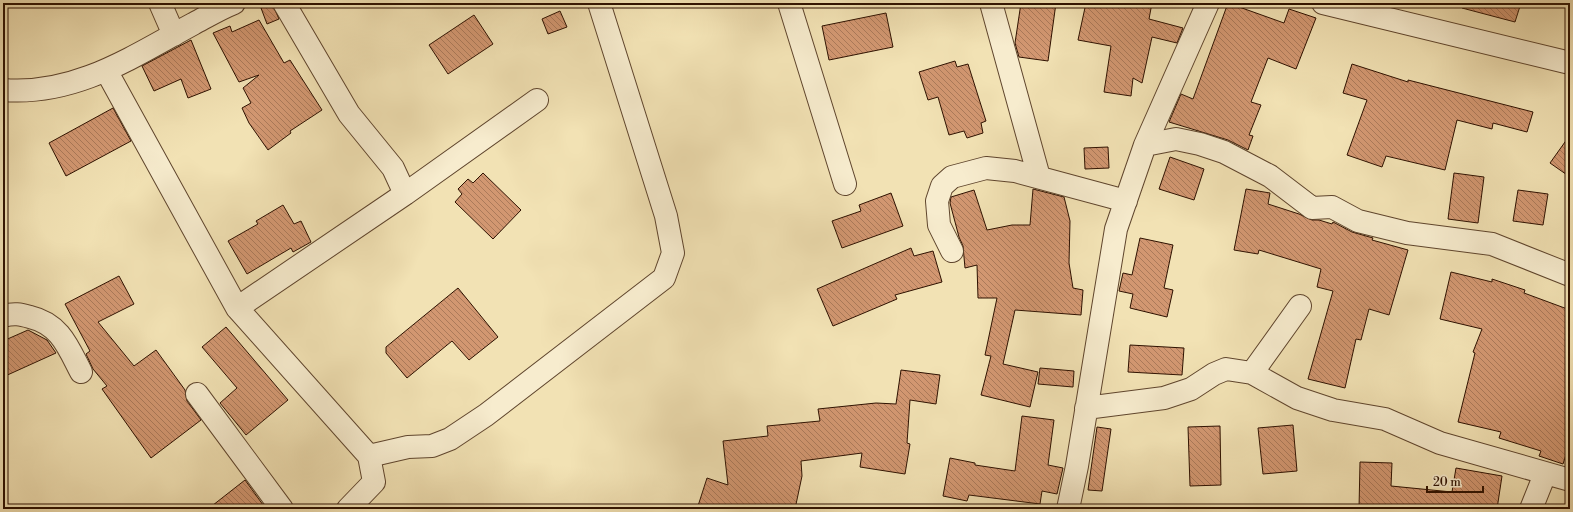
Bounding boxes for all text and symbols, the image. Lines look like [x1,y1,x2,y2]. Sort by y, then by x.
scale bar [1427,468,1483,494]
text: 20 m [1433,475,1461,490]

